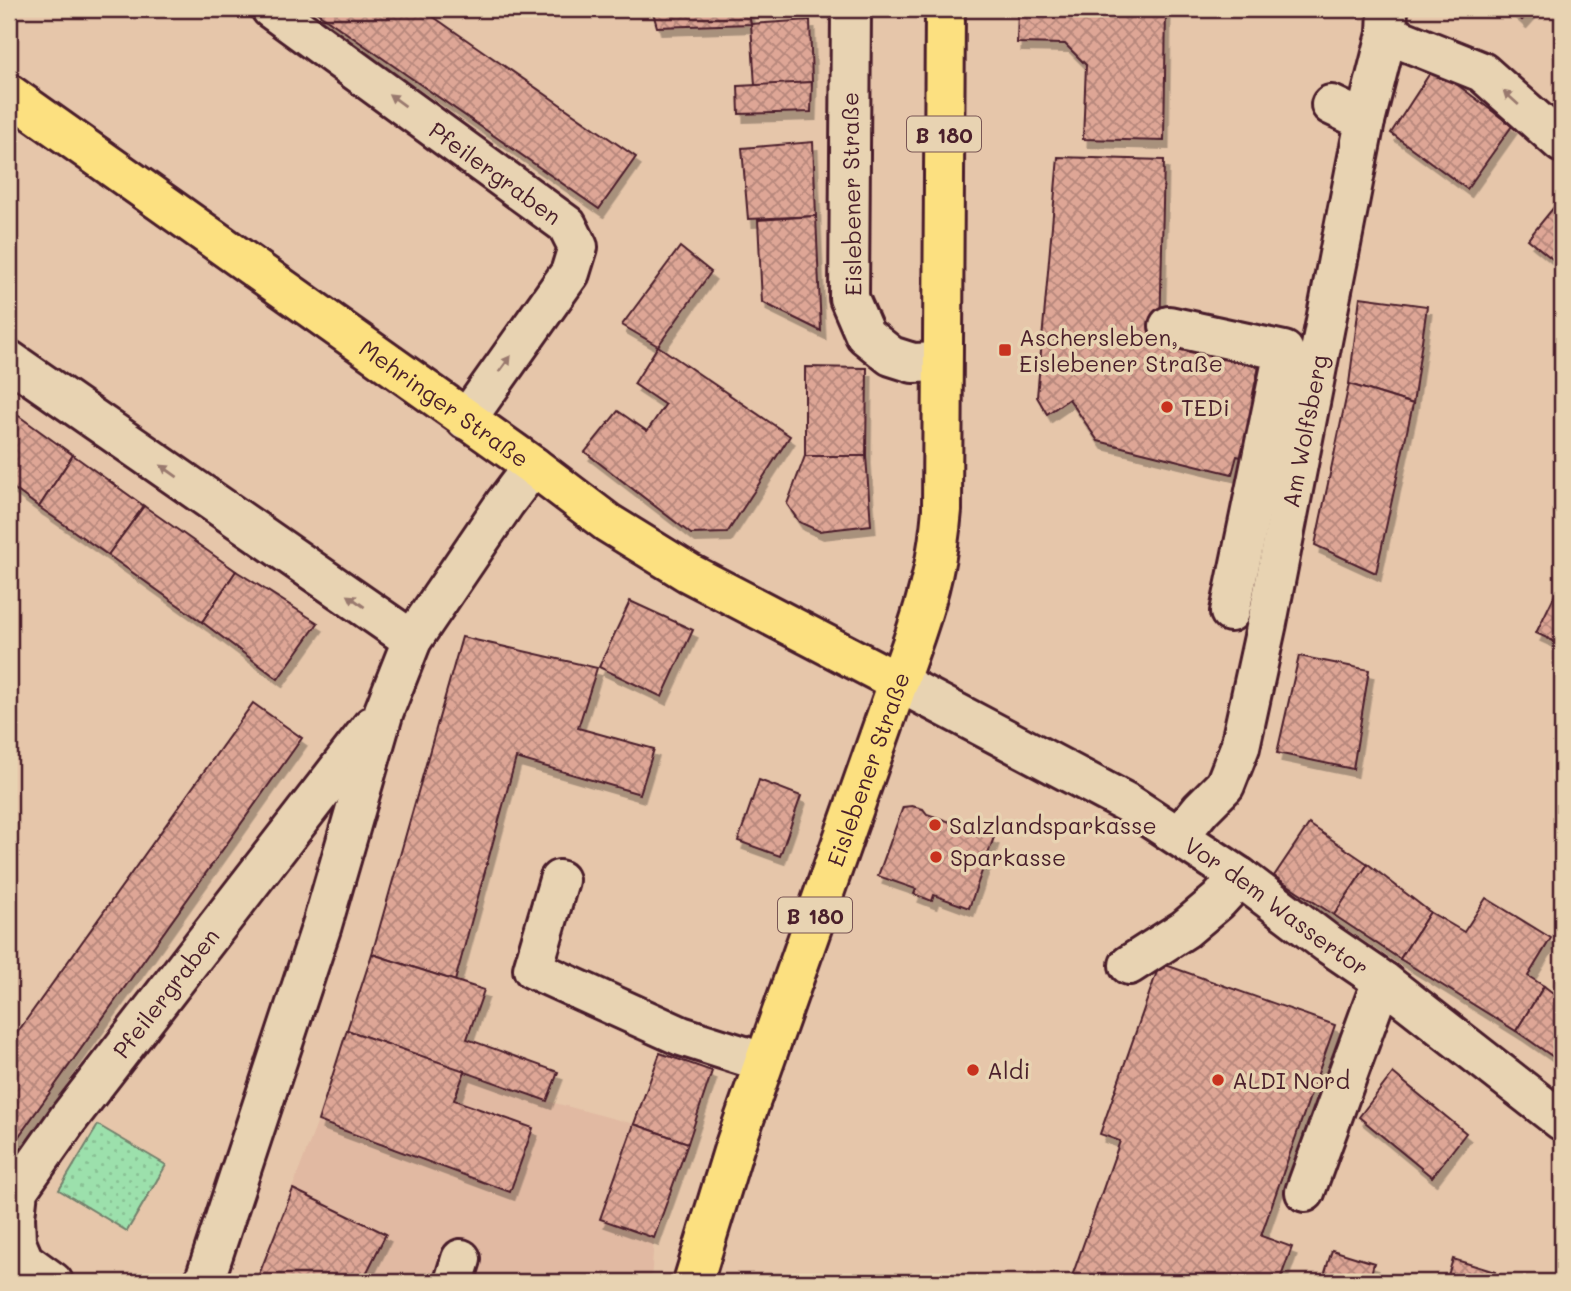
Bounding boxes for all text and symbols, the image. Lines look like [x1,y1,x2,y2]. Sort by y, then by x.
one-way arrow [1503,90,1520,106]
street label: Eislebener Straße [834,92,868,296]
one-way arrow [388,93,406,107]
street label: Pfeilergraben [423,115,568,231]
road number: B 180 [907,116,981,152]
place label: Aschersleben, Eislebener Straße [1019,322,1223,378]
street label: Mehringer Straße [354,333,535,474]
marker: Aschersleben, Eislebener Straße [997,342,1013,358]
street label: Am Wolfsberg [1275,352,1334,510]
one-way arrow [498,355,512,373]
place label: TEDi [1181,392,1230,422]
marker: TEDi [1159,399,1175,415]
one-way arrow [160,464,178,478]
one-way arrow [347,594,365,608]
street label: Eislebener Straße [820,668,916,870]
place label: Salzlandsparkasse [949,810,1157,840]
marker: Salzlandsparkasse [927,817,943,833]
street label: Vor dem Wassertor [1179,830,1375,982]
place label: Sparkasse [950,842,1066,872]
marker: Sparkasse [928,849,944,865]
road number: B 180 [778,898,852,932]
street label: Pfeilergraben [106,922,225,1064]
place label: Aldi [987,1055,1030,1085]
marker: Aldi [965,1062,981,1078]
place label: ALDI Nord [1232,1065,1350,1095]
marker: ALDI Nord [1210,1072,1226,1088]

